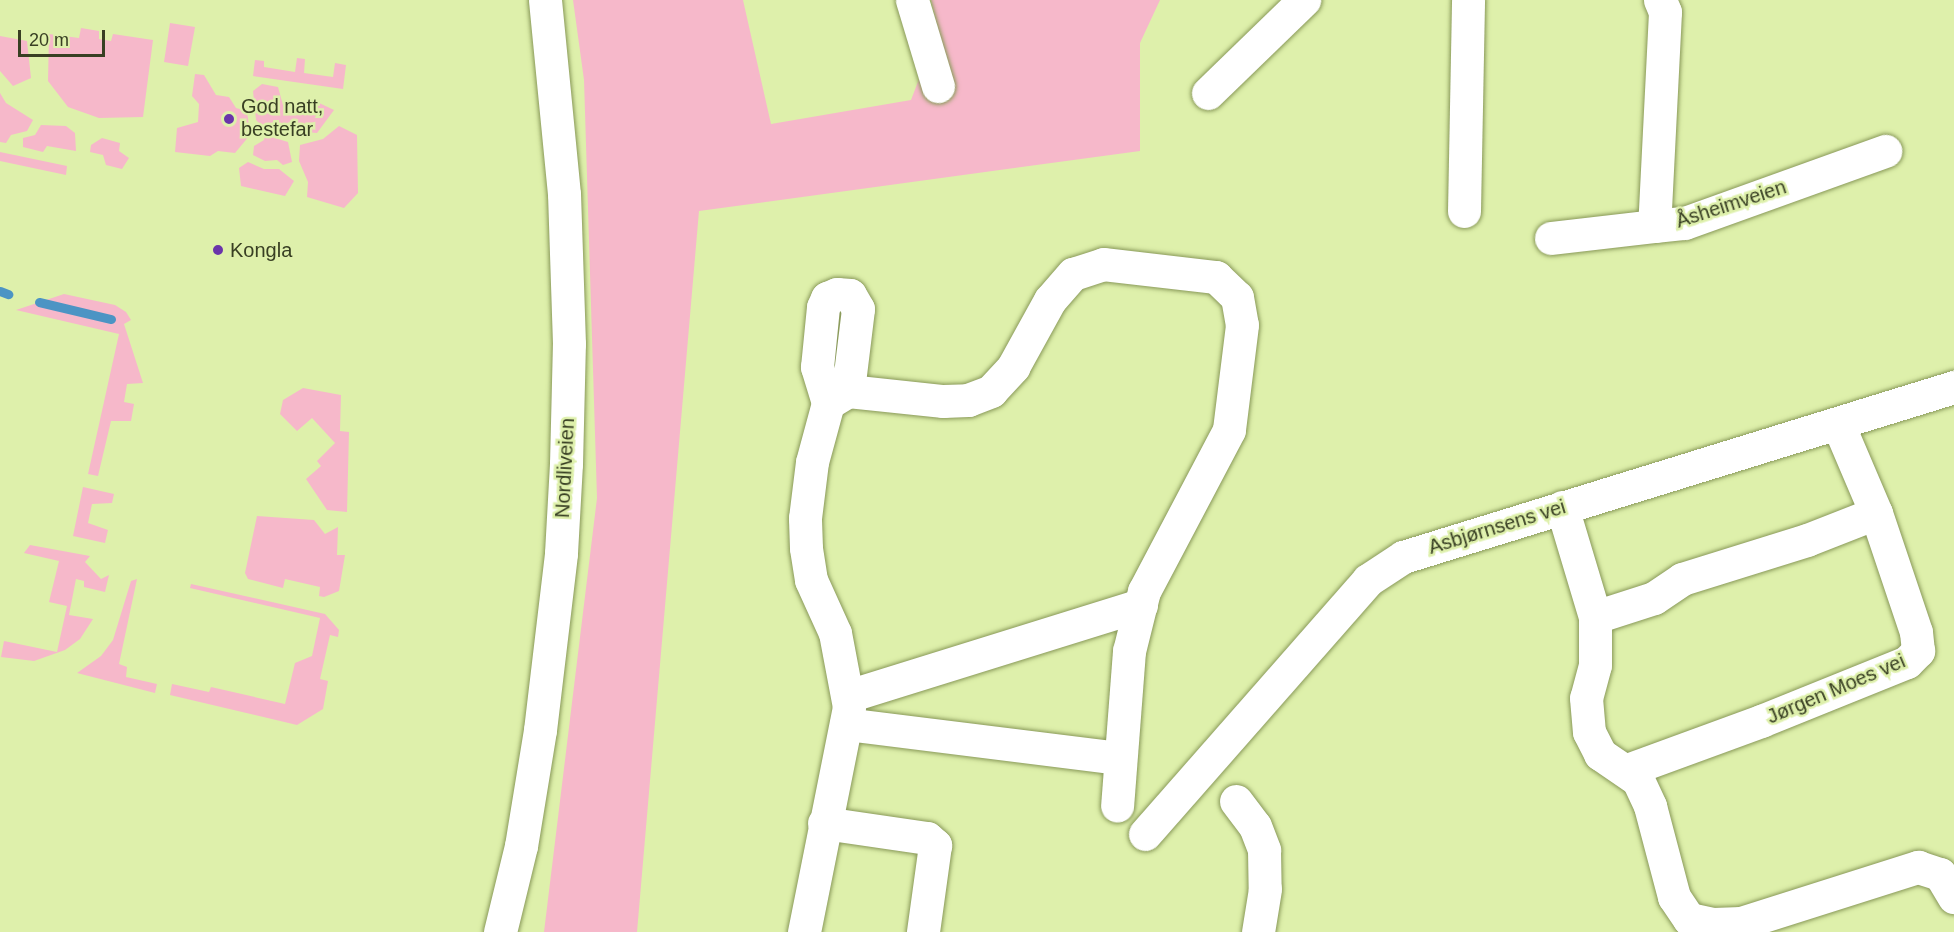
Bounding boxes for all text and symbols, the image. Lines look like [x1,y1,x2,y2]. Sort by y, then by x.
scale bar [21,18,108,56]
text: 20 m [29,30,69,50]
place label: God natt, bestefar [241,95,323,142]
marker: God natt, bestefar [222,112,236,126]
street label: Åsheimveien [1673,175,1789,233]
place label: Kongla [230,238,292,262]
marker: Kongla [211,243,225,257]
street label: Nordliveien [550,417,580,519]
street label: Asbjørnsens vei [1425,495,1569,559]
street label: Jørgen Moes vei [1763,649,1909,729]

